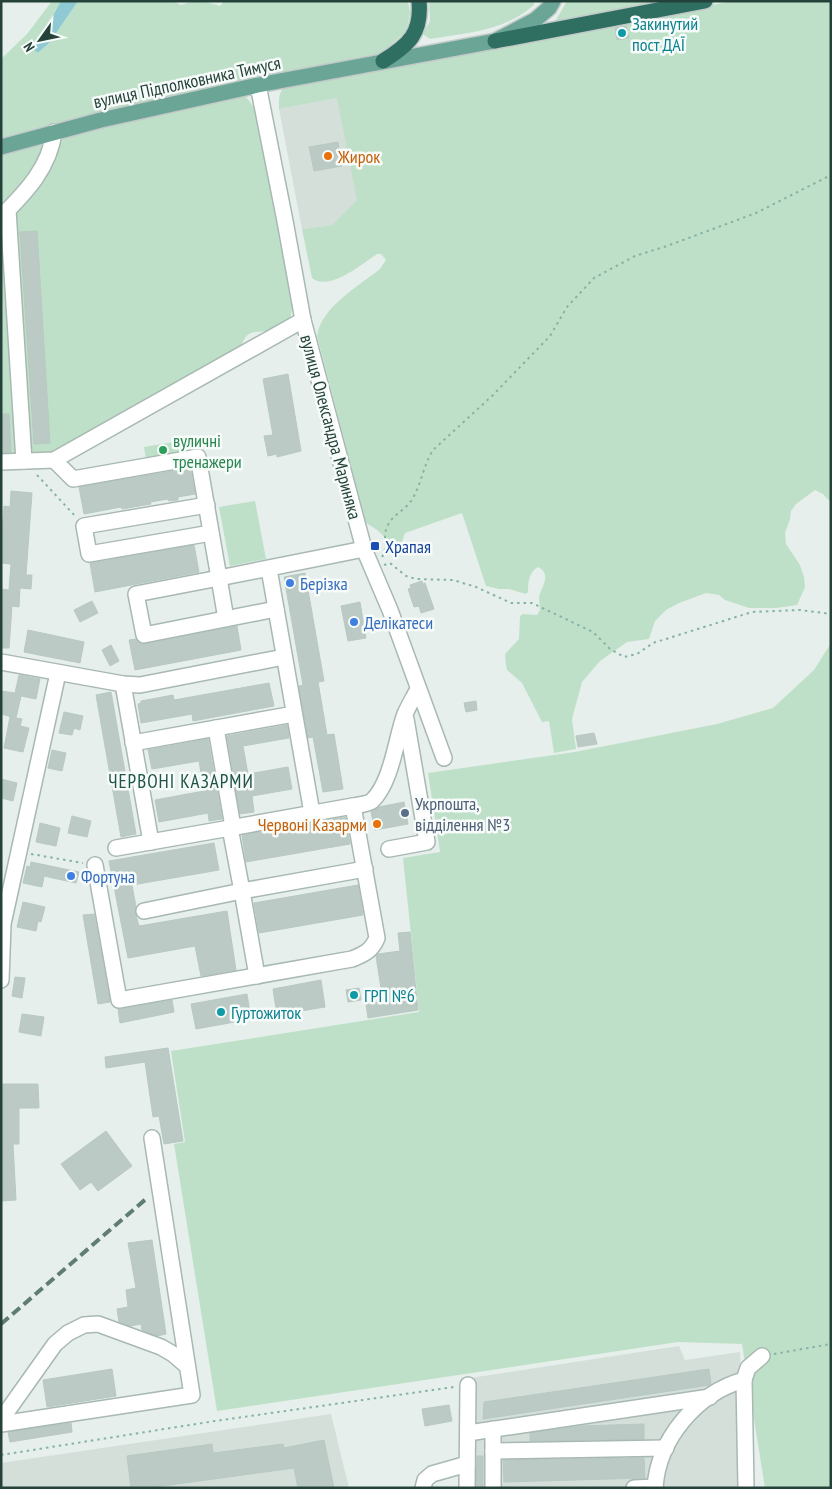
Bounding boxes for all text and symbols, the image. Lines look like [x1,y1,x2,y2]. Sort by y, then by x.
place label: Закинутий пост ДАЇ [632,12,698,56]
north arrow [15,15,65,65]
marker: Закинутий пост ДАЇ [616,27,628,39]
text: N [19,39,39,55]
street label: вулиця Підполковника Тимуся [91,51,283,113]
place label: Жирок [337,145,380,168]
marker: Жирок [322,150,334,162]
street label: вулиця Олександра Мариняка [295,332,367,522]
place label: вуличні тренажери [173,429,242,473]
marker: вуличні тренажери [157,444,169,456]
place label: Храпая [385,535,431,558]
marker: Храпая [369,540,381,552]
place label: Берізка [300,572,348,595]
marker: Берізка [284,577,296,589]
place label: Делікатеси [364,611,433,634]
marker: Делікатеси [348,616,360,628]
district label: ЧЕРВОНІ КАЗАРМИ [108,769,254,793]
place label: Укрпошта, відділення №3 [415,792,510,836]
marker: Укрпошта, відділення №3 [399,807,411,819]
place label: Червоні Казарми [258,813,367,836]
marker: Червоні Казарми [371,818,383,830]
place label: Фортуна [81,865,135,888]
marker: Фортуна [65,870,77,882]
place label: ГРП №6 [364,984,415,1007]
marker: ГРП №6 [348,989,360,1001]
place label: Гуртожиток [231,1001,301,1024]
marker: Гуртожиток [215,1006,227,1018]

